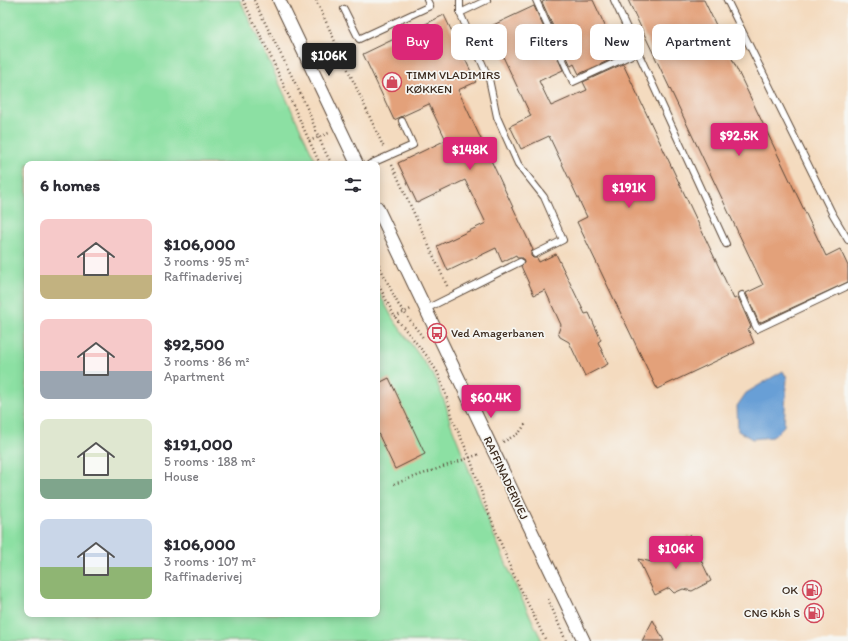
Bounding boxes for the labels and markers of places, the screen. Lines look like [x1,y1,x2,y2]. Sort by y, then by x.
pin: $106K [301,43,357,77]
place label: TIMM VLADIMIRS KØKKEN [406,68,501,96]
shop icon: TIMM VLADIMIRS KØKKEN [381,71,403,93]
pin: $92.5K [706,123,772,157]
pin: $148K [442,137,498,171]
pin: $191K [601,175,657,209]
bus stop icon: Ved Amagerbanen [426,322,448,344]
place label: Ved Amagerbanen [451,326,545,340]
pin: $60.4K [458,385,524,419]
pin: $106K [648,536,704,570]
fuel station icon: OK [801,579,823,601]
place label: OK [782,583,798,597]
fuel station icon: CNG Kbh S [803,602,825,624]
place label: CNG Kbh S [744,606,800,620]

